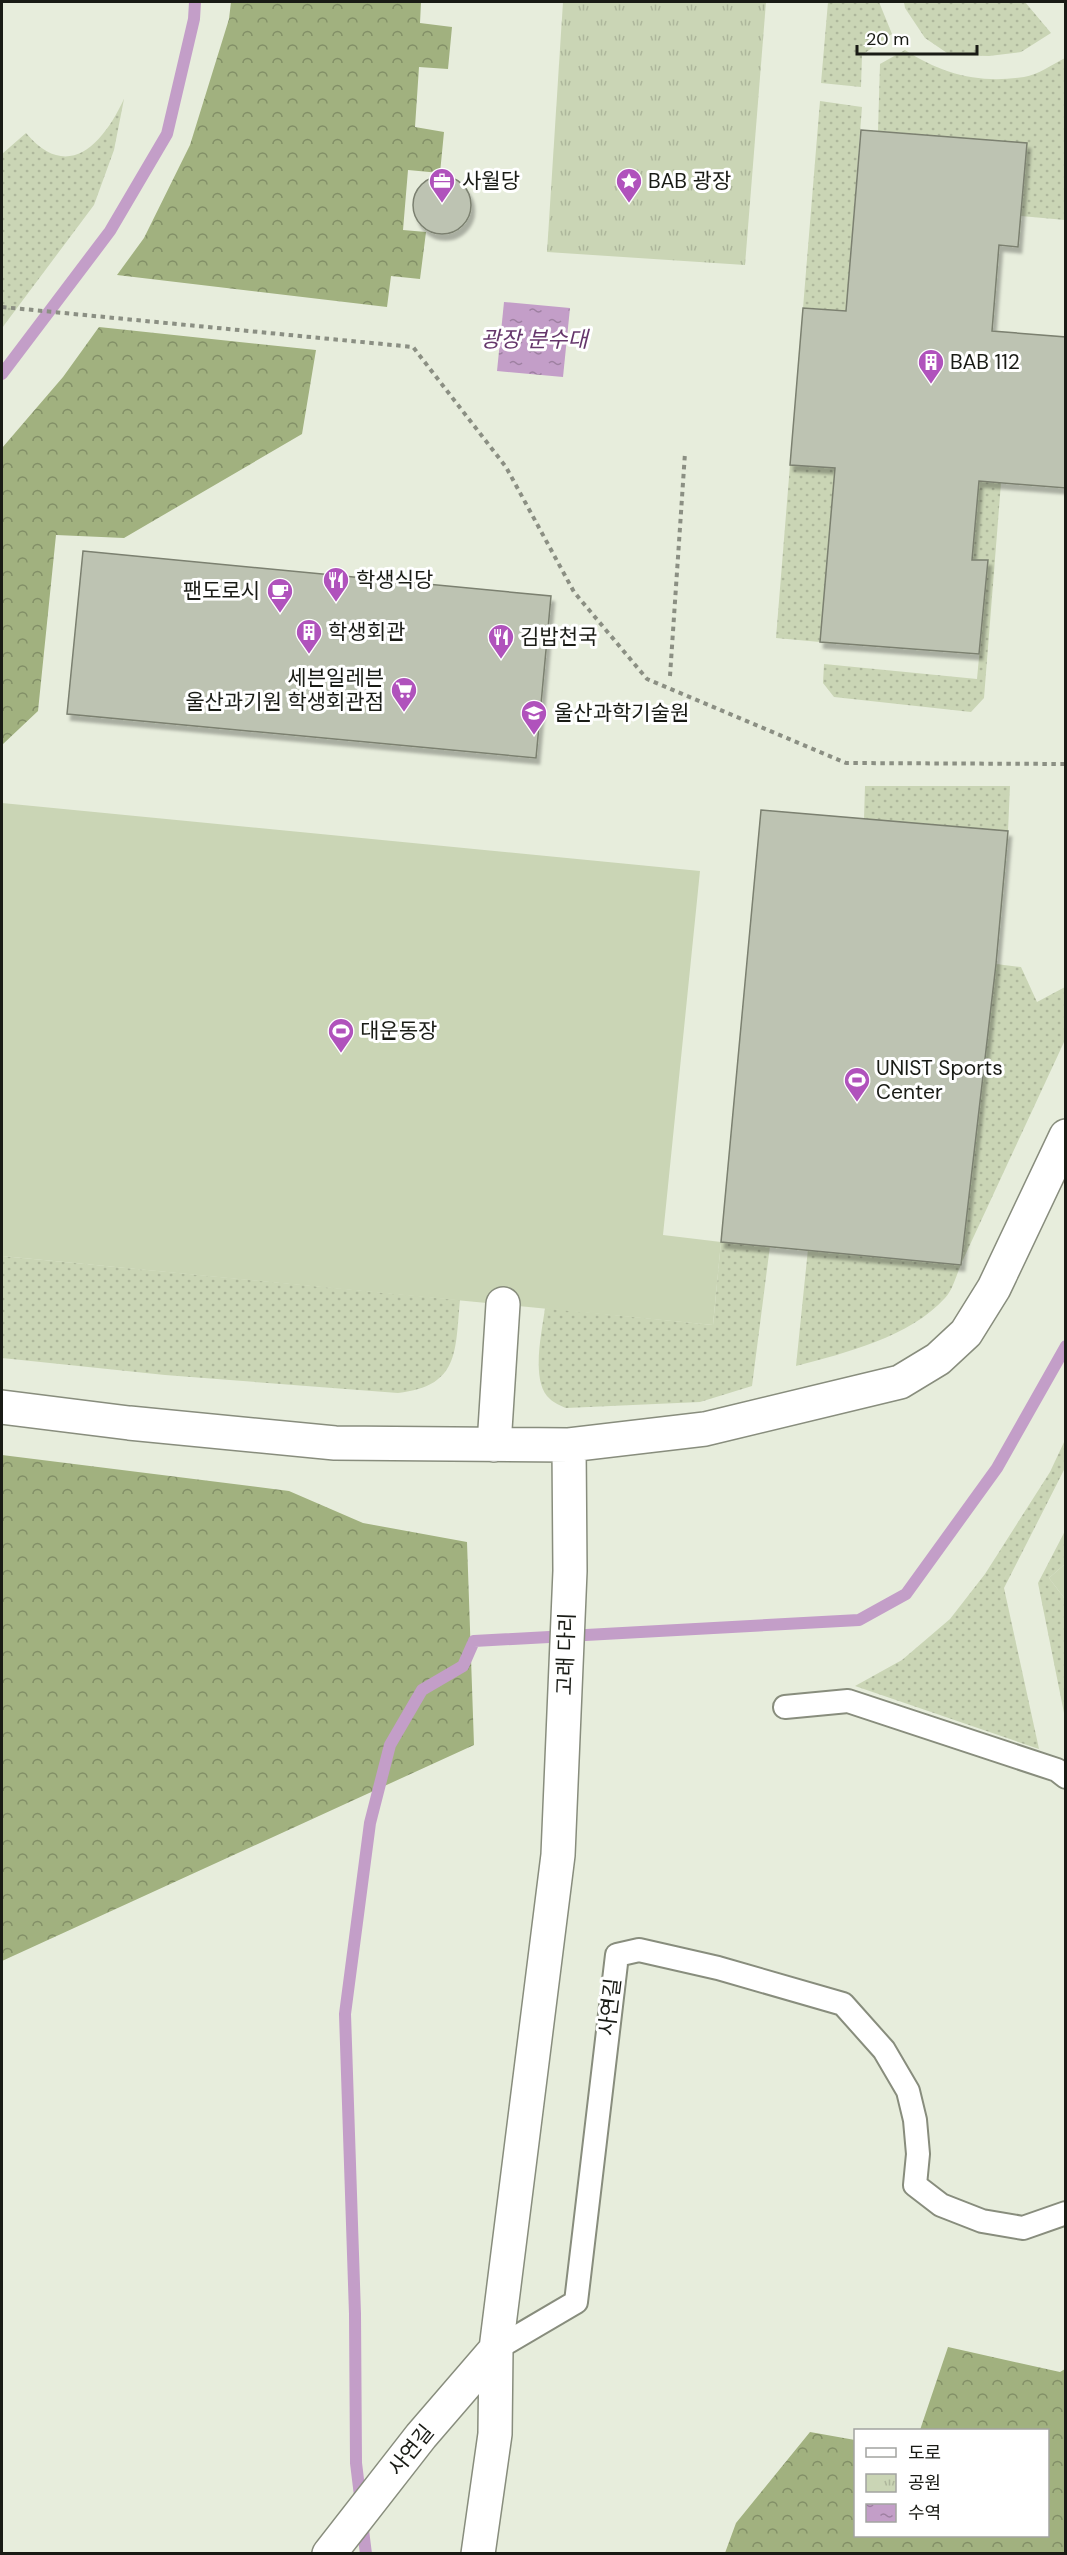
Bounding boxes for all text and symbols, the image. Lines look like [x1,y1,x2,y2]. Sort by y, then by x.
scale bar [857,18,977,56]
text: 20 m [866,27,909,51]
office icon: 사월당 [427,166,457,204]
place icon: BAB 광장 [614,166,644,204]
place label: 사월당 [462,167,520,195]
place label: BAB 광장 [648,167,731,195]
water label: 광장 분수대 [480,325,590,354]
building icon: BAB 112 [916,347,946,385]
place label: BAB 112 [950,348,1020,376]
restaurant icon: 학생식당 [321,565,351,603]
place label: 학생식당 [356,566,433,594]
cafe icon: 팬도로시 [265,576,295,614]
place label: 팬도로시 [183,577,260,605]
building icon: 학생회관 [294,617,324,655]
place label: 학생회관 [328,618,405,646]
restaurant icon: 김밥천국 [486,622,516,660]
place label: 김밥천국 [520,623,597,651]
place label: 세븐일레븐 울산과기원 학생회관점 [185,664,384,716]
supermarket icon: 세븐일레븐 울산과기원 학생회관점 [389,675,419,713]
school or university icon: 울산과학기술원 [519,698,549,736]
place label: 울산과학기술원 [554,699,689,727]
sports icon: 대운동장 [326,1016,356,1054]
place label: 대운동장 [360,1017,437,1045]
place label: UNIST Sports Center [876,1054,1003,1106]
sports icon: UNIST Sports Center [842,1065,872,1103]
street label: 고래 다리 [551,1612,581,1696]
street label: 사연길 [593,1977,627,2037]
street label: 사연길 [382,2419,440,2481]
legend [854,2429,1049,2537]
text: 도로 [908,2441,941,2465]
text: 공원 [908,2471,941,2495]
text: 수역 [908,2501,941,2525]

